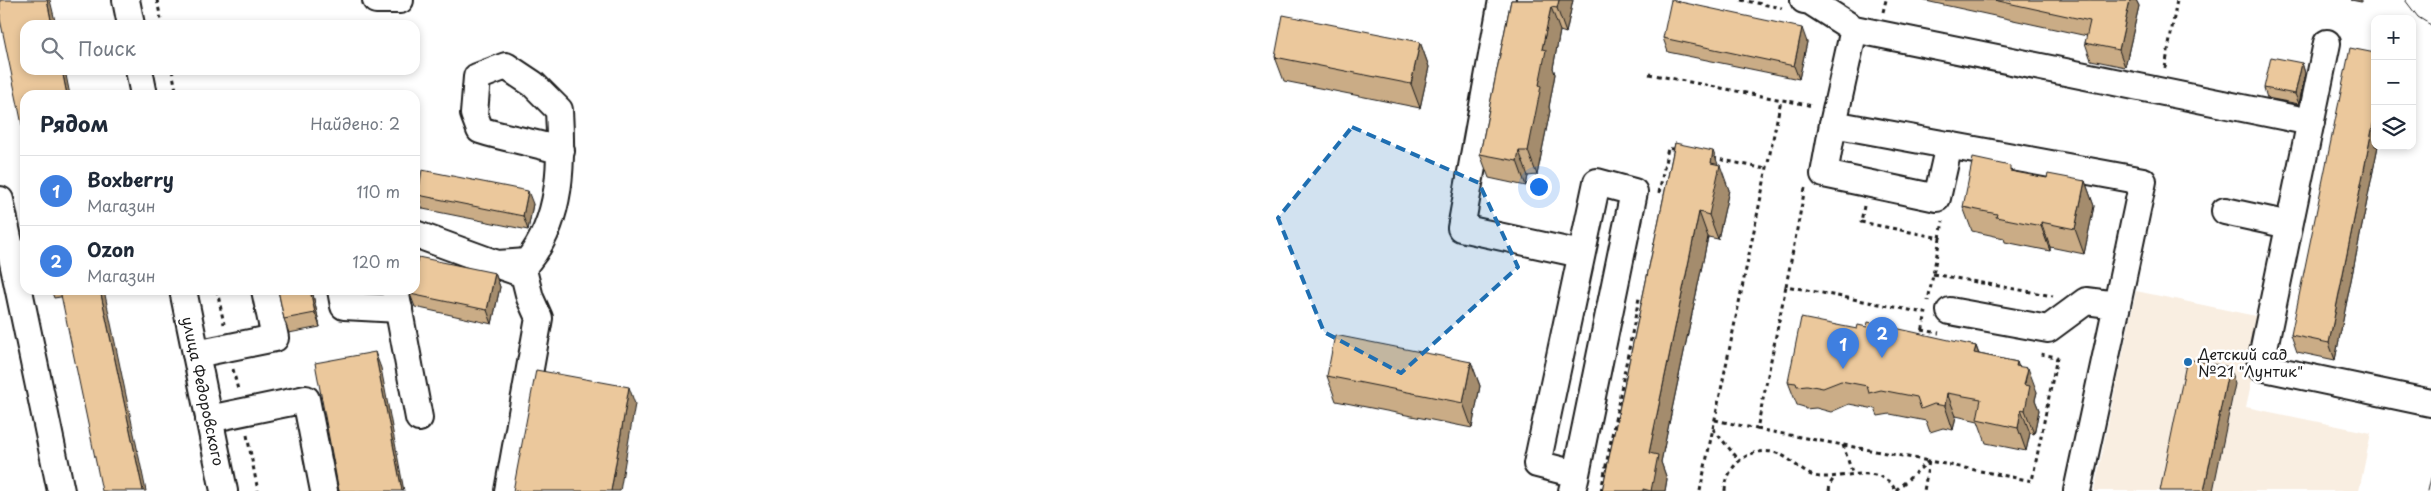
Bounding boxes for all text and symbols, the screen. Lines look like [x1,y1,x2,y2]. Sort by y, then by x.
map controls [2371,15,2416,150]
button: + [2371,15,2416,60]
search box [20,20,420,75]
icon: search [38,34,66,62]
text: Поиск [78,34,136,62]
button: − [2371,60,2416,105]
button: layers [2371,105,2416,150]
text: Рядом [40,107,108,139]
text: Найдено: 2 [310,111,400,135]
text: Boxberry [87,165,174,193]
your location [1526,174,1552,200]
text: 1 [52,179,60,203]
text: 110 m [357,179,400,203]
text: Магазин [87,193,156,217]
text: Ozon [87,235,135,263]
text: 2 [50,249,62,273]
text: 120 m [353,249,400,273]
text: Магазин [87,263,156,287]
street label: улица Федоровского [177,314,231,468]
pin: 2 [1866,317,1898,358]
pin: 1 [1827,328,1859,369]
place label: Детский сад №21 "Лунтик" [2197,342,2303,382]
marker: Детский сад №21 "Лунтик" [2182,356,2194,368]

